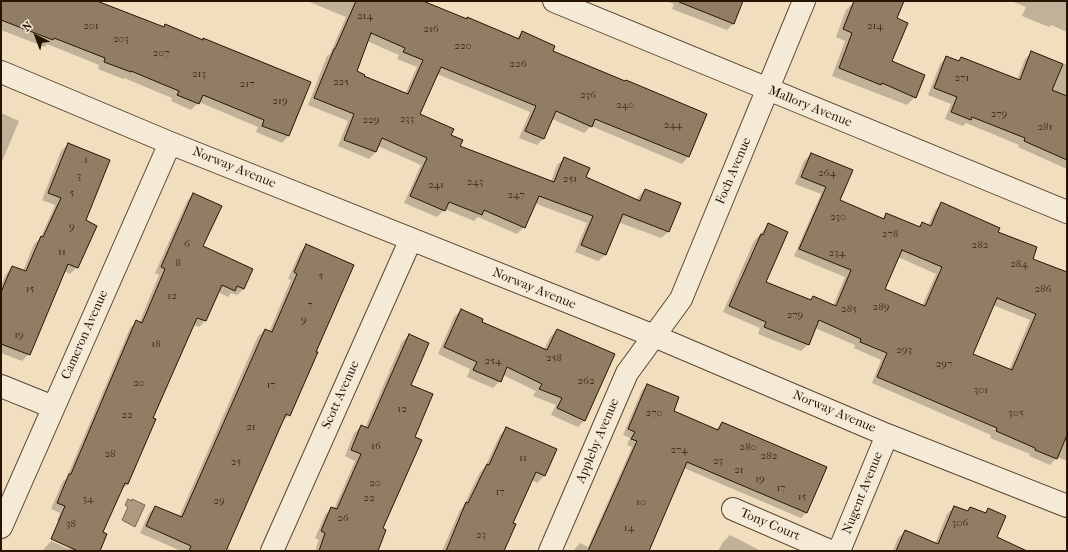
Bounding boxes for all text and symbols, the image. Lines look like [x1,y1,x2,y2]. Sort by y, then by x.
house number: 214 [357,9,373,23]
north arrow [16,16,56,56]
text: N [20,19,35,34]
house number: 201 [83,19,99,33]
house number: 214 [867,19,883,33]
house number: 216 [423,22,439,36]
house number: 203 [113,32,129,46]
house number: 220 [454,39,472,53]
house number: 207 [152,46,170,60]
house number: 226 [509,57,527,71]
house number: 213 [192,67,206,81]
house number: 271 [955,71,969,85]
house number: 225 [333,75,349,89]
house number: 217 [240,77,254,91]
street label: Mallory Avenue [766,83,854,131]
house number: 236 [580,88,596,102]
house number: 219 [272,94,288,108]
house number: 240 [616,98,634,112]
house number: 279 [991,107,1007,121]
house number: 233 [400,112,414,126]
house number: 229 [362,113,380,127]
house number: 244 [664,118,682,132]
house number: 281 [1037,120,1053,134]
street label: Foch Avenue [713,135,755,207]
street label: Norway Avenue [190,144,278,192]
house number: 1 [84,153,88,167]
house number: 264 [818,166,836,180]
house number: 3 [77,169,81,183]
house number: 251 [563,172,577,186]
house number: 243 [467,175,483,189]
house number: 241 [428,178,444,192]
house number: 5 [70,186,74,200]
house number: 247 [507,188,525,202]
house number: 230 [830,210,846,224]
house number: 9 [69,220,75,234]
house number: 278 [882,227,898,241]
house number: 6 [184,237,190,251]
house number: 282 [972,238,988,252]
house number: 11 [58,245,66,259]
house number: 234 [829,246,845,260]
house number: 8 [175,256,181,270]
house number: 284 [1010,257,1028,271]
street label: Norway Avenue [490,265,578,313]
house number: 5 [319,269,323,283]
house number: 15 [26,282,34,296]
house number: 286 [1034,282,1052,296]
street label: Cameron Avenue [58,288,112,382]
house number: 12 [167,289,177,303]
house number: 7 [307,298,313,312]
house number: 289 [873,300,889,314]
house number: 285 [841,302,857,316]
house number: 279 [787,308,803,322]
house number: 9 [301,313,307,327]
house number: 19 [14,328,24,342]
house number: 18 [151,337,161,351]
house number: 293 [896,343,912,357]
house number: 258 [546,351,562,365]
house number: 254 [485,354,501,368]
house number: 297 [936,357,952,371]
street label: Scott Avenue [319,358,363,432]
house number: 262 [577,374,595,388]
house number: 20 [133,376,145,390]
house number: 17 [266,378,276,392]
house number: 301 [974,383,988,397]
street label: Norway Avenue [790,387,878,437]
street label: Appleby Avenue [573,396,623,486]
house number: 12 [397,402,407,416]
house number: 270 [646,406,662,420]
house number: 305 [1008,406,1024,420]
house number: 22 [121,408,133,422]
house number: 21 [246,420,256,434]
house number: 16 [371,439,381,453]
house number: 280 [739,440,757,454]
house number: 274 [670,443,688,457]
house number: 28 [104,447,116,461]
house number: 282 [761,449,777,463]
street label: Nugent Avenue [839,450,887,536]
house number: 11 [519,451,527,465]
house number: 23 [713,454,723,468]
house number: 25 [231,455,241,469]
house number: 21 [734,463,744,477]
house number: 19 [755,472,765,486]
house number: 20 [369,476,381,490]
house number: 17 [776,481,786,495]
house number: 17 [495,485,505,499]
house number: 15 [798,490,806,504]
house number: 22 [363,491,375,505]
house number: 34 [82,492,94,506]
house number: 29 [213,494,225,508]
house number: 10 [636,495,646,509]
street label: Tony Court [738,505,802,545]
house number: 26 [337,511,349,525]
house number: 306 [952,516,968,530]
house number: 38 [66,517,76,531]
house number: 14 [624,521,634,535]
house number: 23 [476,528,486,542]

